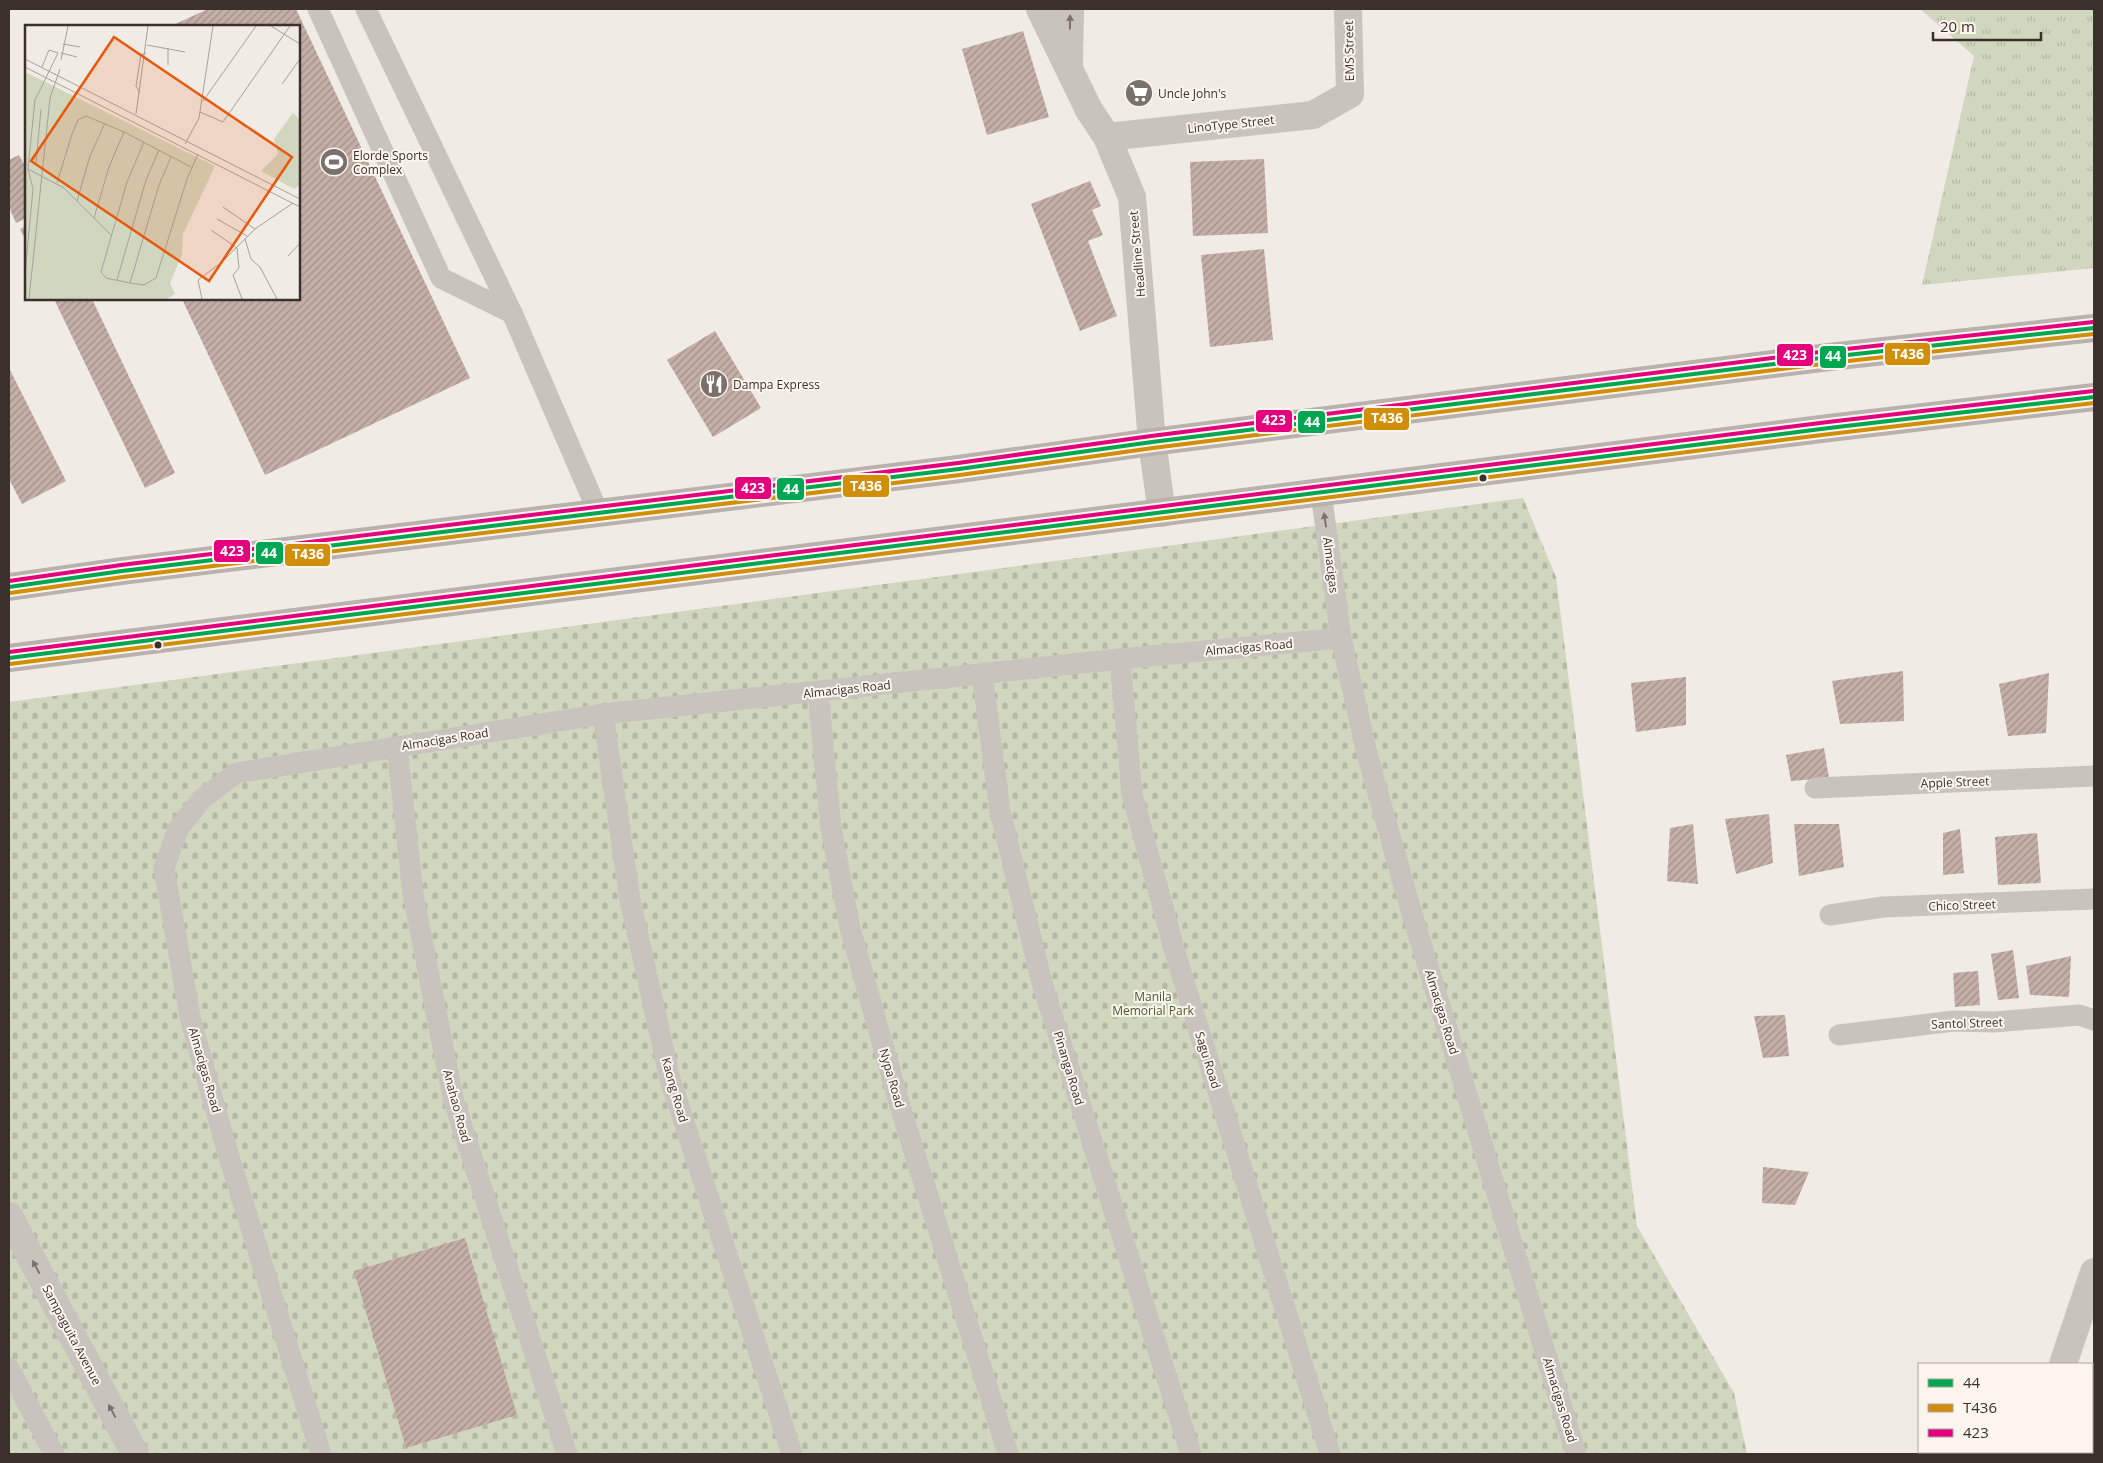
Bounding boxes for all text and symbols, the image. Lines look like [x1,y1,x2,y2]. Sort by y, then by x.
scale bar [1933,10,2040,42]
one-way arrow [1066,14,1074,30]
text: 20 m [1940,16,1975,36]
street label: EMS Street [1340,21,1358,81]
inset map [25,25,300,300]
supermarket icon: Uncle John's [1124,78,1154,108]
place label: Uncle John's [1158,85,1227,102]
street label: LinoType Street [1187,111,1275,137]
sports icon: Elorde Sports Complex [319,147,349,177]
place label: Elorde Sports Complex [353,147,428,178]
street label: Headline Street [1125,210,1149,298]
line badge: T436 [1884,342,1931,366]
line badge: 423 [1776,343,1814,367]
text: T436 [1892,344,1924,363]
text: 423 [1783,345,1807,364]
line badge: 44 [1819,345,1847,369]
text: 44 [1825,346,1841,365]
restaurant icon: Dampa Express [699,369,729,399]
place label: Dampa Express [733,376,820,393]
line badge: T436 [1363,407,1410,431]
text: T436 [1371,408,1403,427]
line badge: 423 [1255,409,1293,433]
text: 423 [1262,410,1286,429]
line badge: 44 [1297,410,1326,434]
text: 44 [1304,412,1320,431]
unlabelled marker [1478,473,1488,483]
line badge: T436 [842,474,890,498]
line badge: 423 [734,476,772,500]
text: T436 [850,476,882,495]
line badge: 44 [776,477,805,501]
text: 423 [741,478,765,497]
text: 44 [783,479,799,498]
one-way arrow [1321,512,1329,528]
street label: Almacigas [1319,536,1343,594]
line badge: 423 [213,539,251,563]
text: 423 [220,541,244,560]
line badge: 44 [255,541,284,565]
text: 44 [261,543,277,562]
line badge: T436 [284,543,331,567]
text: T436 [292,544,324,563]
street label: Almacigas Road [1205,635,1293,659]
unlabelled marker [153,640,163,650]
street label: Almacigas Road [802,676,892,702]
street label: Almacigas Road [400,724,490,754]
street label: Apple Street [1920,772,1990,792]
street label: Chico Street [1928,895,1996,915]
street label: Almacigas Road [1421,968,1463,1056]
park label: Manila Memorial Park [1112,988,1195,1019]
street label: Santol Street [1931,1013,2003,1033]
street label: Almacigas Road [185,1025,225,1115]
street label: Pinanga Road [1050,1029,1088,1107]
street label: Sagu Road [1191,1029,1225,1091]
street label: Nypa Road [875,1046,909,1110]
street label: Kaong Road [658,1056,692,1124]
street label: Anahao Road [439,1068,475,1144]
one-way arrow [32,1260,40,1275]
street label: Sampaguita Avenue [38,1282,106,1388]
street label: Almacigas Road [1539,1356,1581,1444]
legend [1918,1363,2093,1453]
text: 44 [1963,1372,1981,1392]
text: T436 [1963,1397,1997,1417]
one-way arrow [108,1404,116,1418]
text: 423 [1963,1422,1989,1442]

